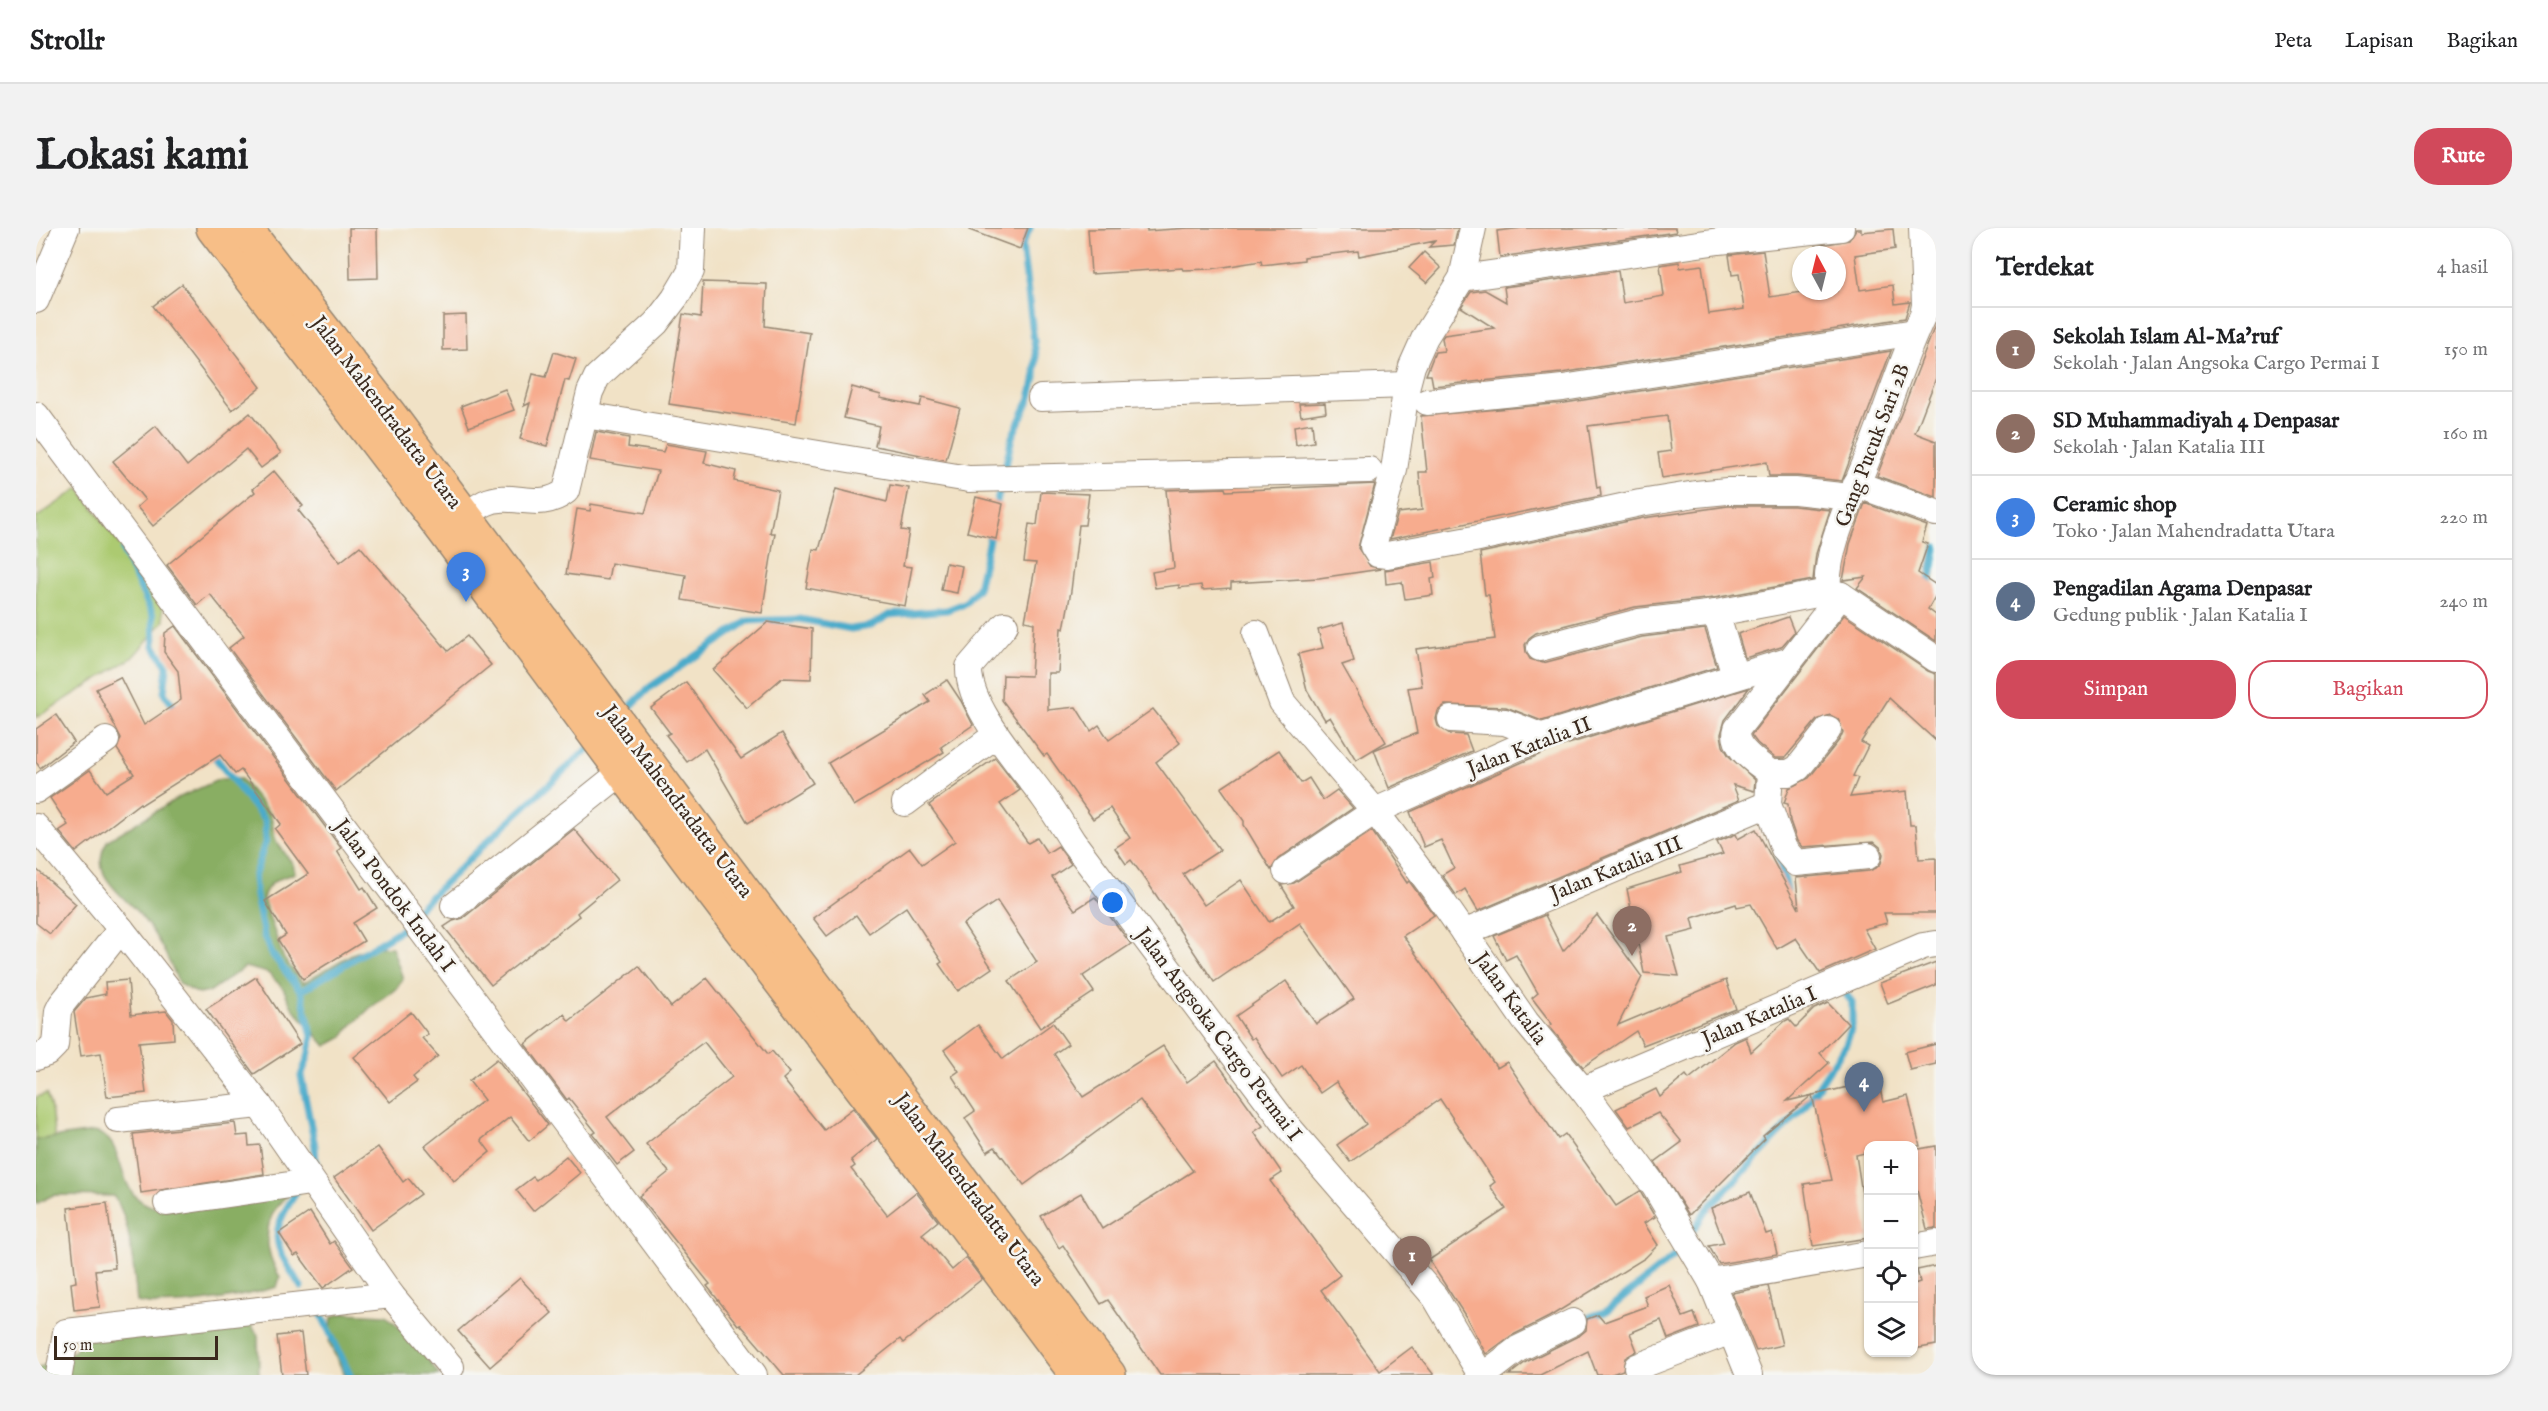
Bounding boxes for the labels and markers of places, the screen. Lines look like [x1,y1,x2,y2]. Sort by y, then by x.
pin: 3 [446,552,486,602]
pin: 2 [1612,906,1652,956]
pin: 4 [1844,1062,1884,1112]
pin: 1 [1392,1236,1432,1286]

